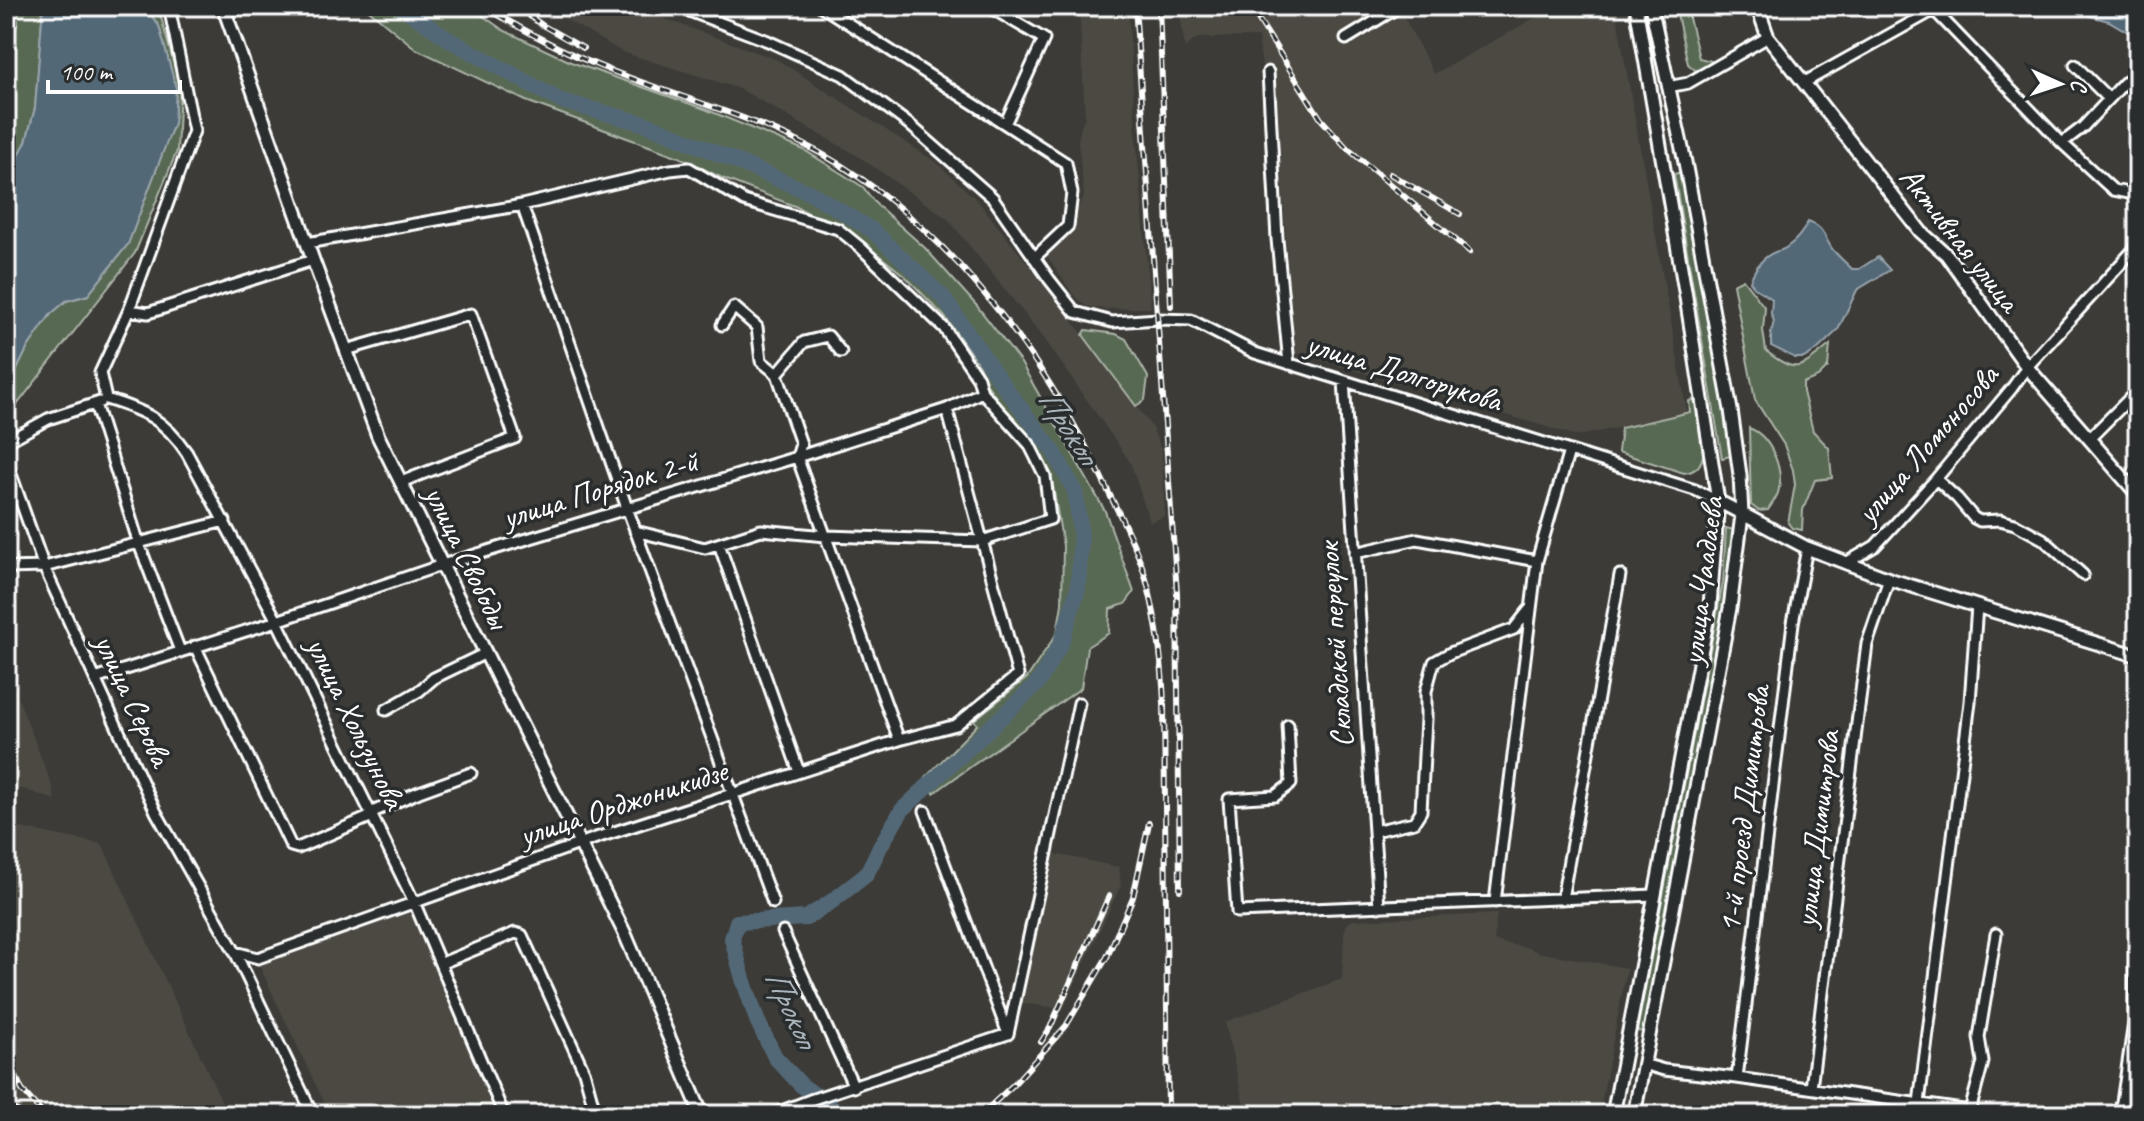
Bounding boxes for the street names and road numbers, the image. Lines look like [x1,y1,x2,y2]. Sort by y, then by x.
street label: Активная улица [1890,158,2031,322]
street label: улица Долгорукова [1299,322,1509,422]
street label: улица Ломоносова [1845,354,2009,533]
street label: улица Порядок 2-й [495,439,704,539]
street label: улица Свободы [414,477,520,637]
street label: улица Чаадаева [1671,492,1733,669]
street label: Складской переулок [1307,538,1363,749]
street label: улица Серова [84,626,183,775]
street label: улица Хользунова [296,629,416,817]
street label: 1-й проезд Димитрова [1709,680,1780,935]
street label: улица Димитрова [1784,726,1850,932]
street label: улица Орджоникидзе [512,749,735,857]

